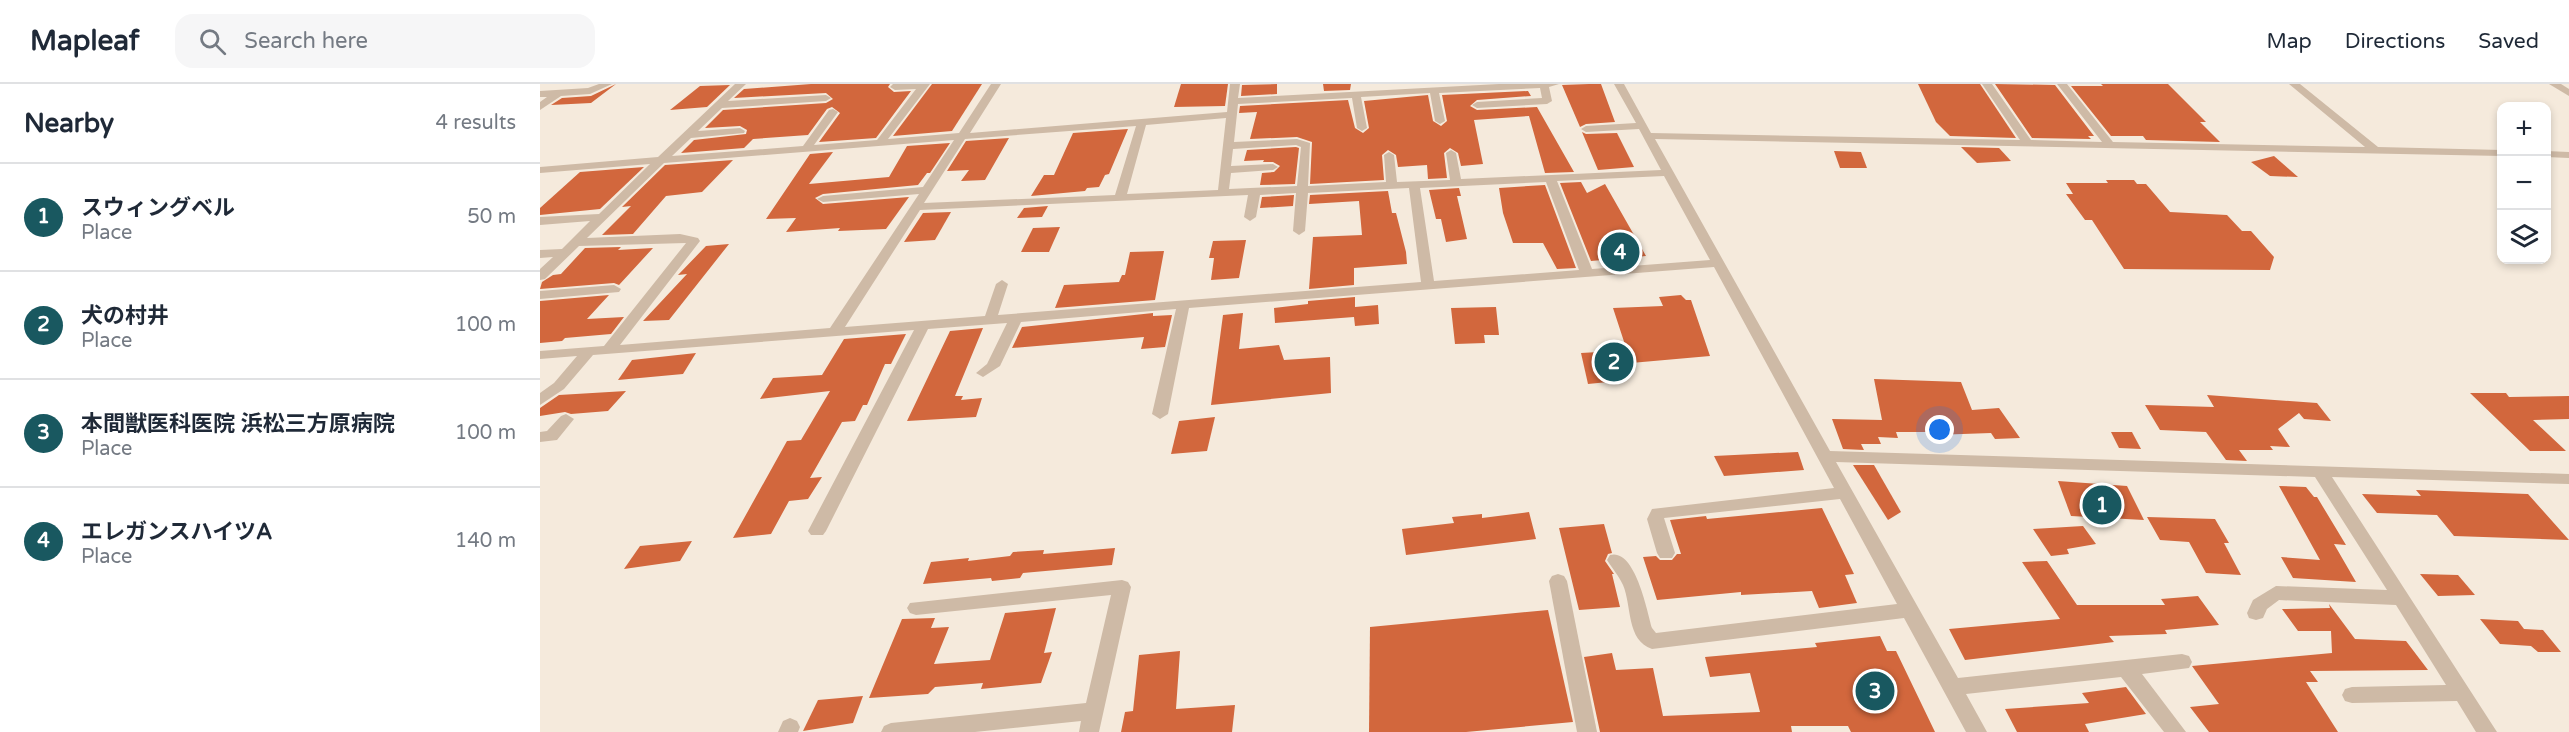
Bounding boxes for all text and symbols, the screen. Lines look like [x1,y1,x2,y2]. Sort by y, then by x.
search box [175,14,595,68]
text: Mapleaf [30,24,139,58]
icon: search [196,25,229,58]
text: Search here [244,28,368,54]
text: Map [2266,29,2312,54]
text: Directions [2345,29,2445,54]
text: Saved [2478,29,2539,54]
map controls [2497,102,2551,264]
button: + [2497,102,2551,156]
text: Nearby [24,108,114,139]
text: 4 results [436,111,516,135]
button: − [2497,156,2551,210]
text: スウィングベル [81,195,235,221]
text: 1 [37,205,50,229]
text: 50 m [467,205,516,229]
button: layers [2497,210,2551,264]
text: Place [81,221,132,245]
pin: 4 [1600,230,1640,274]
text: 犬の村井 [81,303,169,329]
text: 2 [37,313,50,337]
text: 100 m [455,313,516,337]
text: Place [81,329,132,353]
pin: 2 [1594,340,1634,384]
text: 本間獣医科医院 浜松三方原病院 [81,411,395,437]
your location [1925,415,1954,444]
text: 3 [37,421,50,445]
text: 100 m [455,421,516,445]
text: Place [81,437,132,461]
pin: 1 [2082,482,2122,528]
text: エレガンスハイツA [81,519,273,545]
text: 4 [37,529,50,553]
text: 140 m [455,529,516,553]
text: Place [81,545,132,569]
pin: 3 [1856,668,1894,714]

